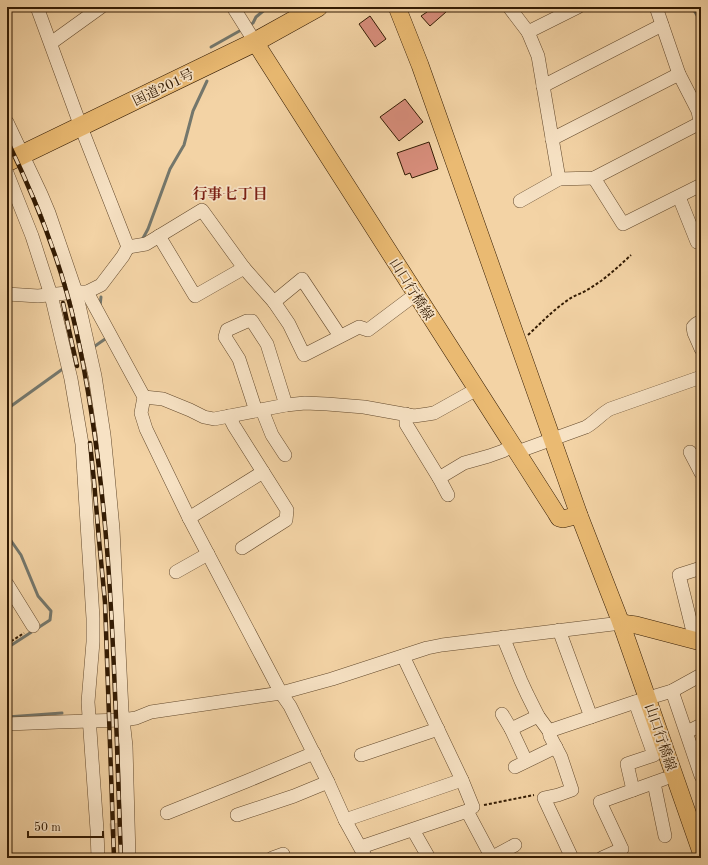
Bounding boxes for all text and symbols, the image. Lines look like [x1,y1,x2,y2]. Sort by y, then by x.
street label: 国道201号 [130,66,196,109]
district label: 行事七丁目 [192,186,268,203]
street label: 山口行橋線 [387,256,436,323]
street label: 山口行橋線 [642,702,679,773]
scale bar [28,813,103,839]
text: 50 m [34,821,61,834]

